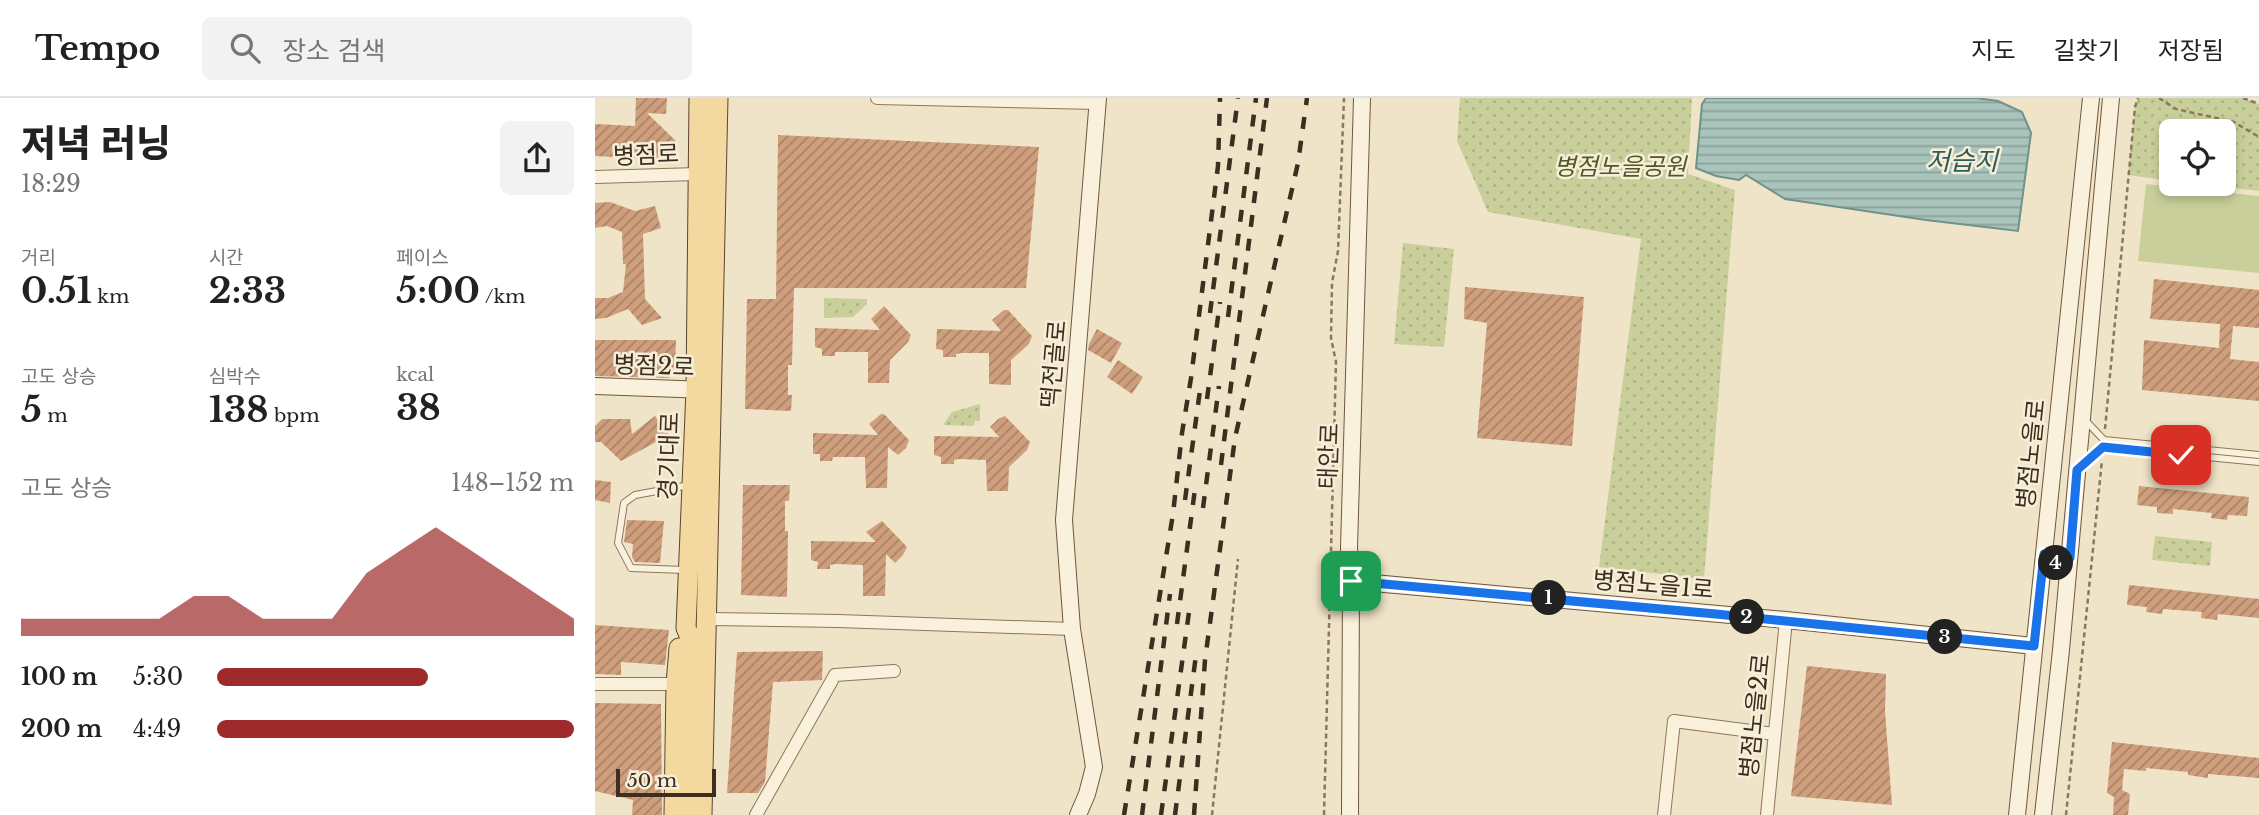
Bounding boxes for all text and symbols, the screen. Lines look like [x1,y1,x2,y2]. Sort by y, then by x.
search box [202,17,692,80]
text: Tempo [35,28,160,69]
icon: search [226,29,264,67]
text: 장소 검색 [282,35,385,67]
text: 지도 [1971,36,2016,65]
text: 길찾기 [2054,36,2120,65]
text: 저장됨 [2158,36,2224,65]
map controls [2159,119,2236,196]
button: locate [2159,119,2236,196]
text: 저녁 러닝 [21,120,171,167]
button: share [500,121,574,195]
street label: 병점로 [612,139,680,170]
water label: 저습지 [1926,145,2000,177]
park label: 병점노을공원 [1554,152,1688,181]
text: 18:29 [21,170,81,198]
text: 거리 [21,246,56,269]
text: 시간 [209,246,244,269]
text: 페이스 [396,246,449,269]
text: 0.51 [21,269,92,312]
text: 2:33 [209,269,286,312]
text: 5:00 [396,269,480,312]
text: km [92,285,129,308]
text: /km [480,285,525,308]
street label: 떡전골로 [1035,319,1072,409]
street label: 병점2로 [613,350,695,381]
text: kcal [396,363,434,386]
text: 고도 상승 [21,365,96,388]
text: 심박수 [209,365,261,388]
text: 38 [396,386,441,429]
text: 5 [21,388,42,431]
text: 138 [209,388,268,431]
street label: 병점노을로 [2010,398,2051,510]
text: m [42,404,68,427]
text: bpm [268,404,320,427]
street label: 경기대로 [652,411,685,501]
street label: 태안로 [1313,422,1344,490]
pin [2151,425,2211,485]
icon: check [2162,436,2200,474]
text: 148–152 m [451,469,574,497]
text: 고도 상승 [21,474,112,502]
pin: 4 [2039,546,2073,580]
pin [1321,551,1381,611]
text: 4 [2049,551,2062,574]
icon: arrive [1332,562,1370,600]
street label: 병점노을1로 [1591,565,1715,604]
pin: 1 [1531,580,1567,616]
text: 1 [1544,586,1553,609]
pin: 2 [1729,600,1765,634]
text: 2 [1740,605,1753,628]
pin: 3 [1927,620,1963,654]
text: 3 [1938,625,1951,648]
street label: 병점노을2로 [1734,652,1775,780]
text: 100 m [21,663,97,691]
text: 5:30 [133,663,183,691]
text: 200 m [21,715,102,743]
text: 4:49 [133,715,181,743]
scale bar [616,766,716,798]
text: 50 m [627,769,677,792]

